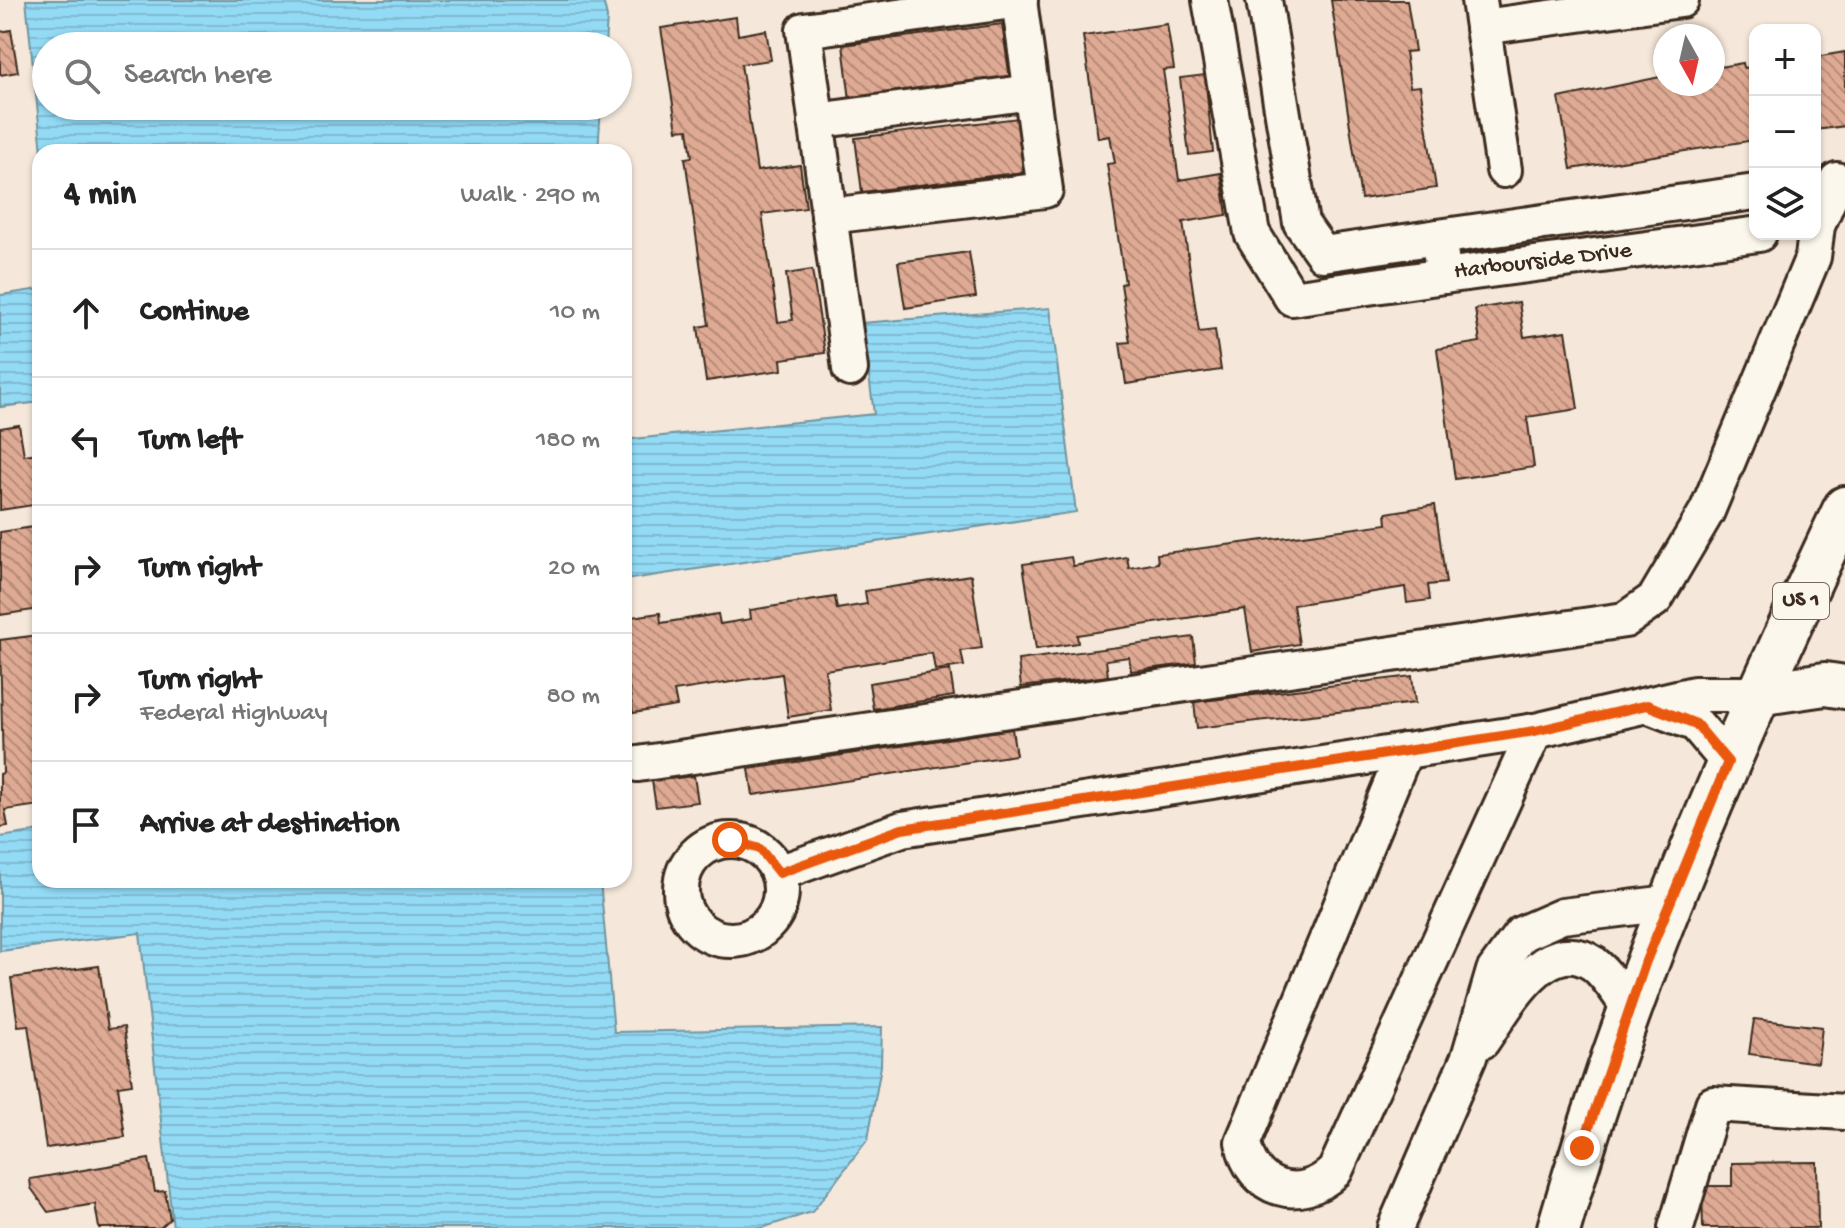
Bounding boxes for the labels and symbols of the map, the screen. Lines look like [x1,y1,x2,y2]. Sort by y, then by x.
north arrow [1653,24,1725,96]
street label: Harbourside Drive [1452,237,1634,287]
road number: US 1 [1773,583,1829,619]
route start [712,822,748,858]
route end [1564,1130,1600,1166]

